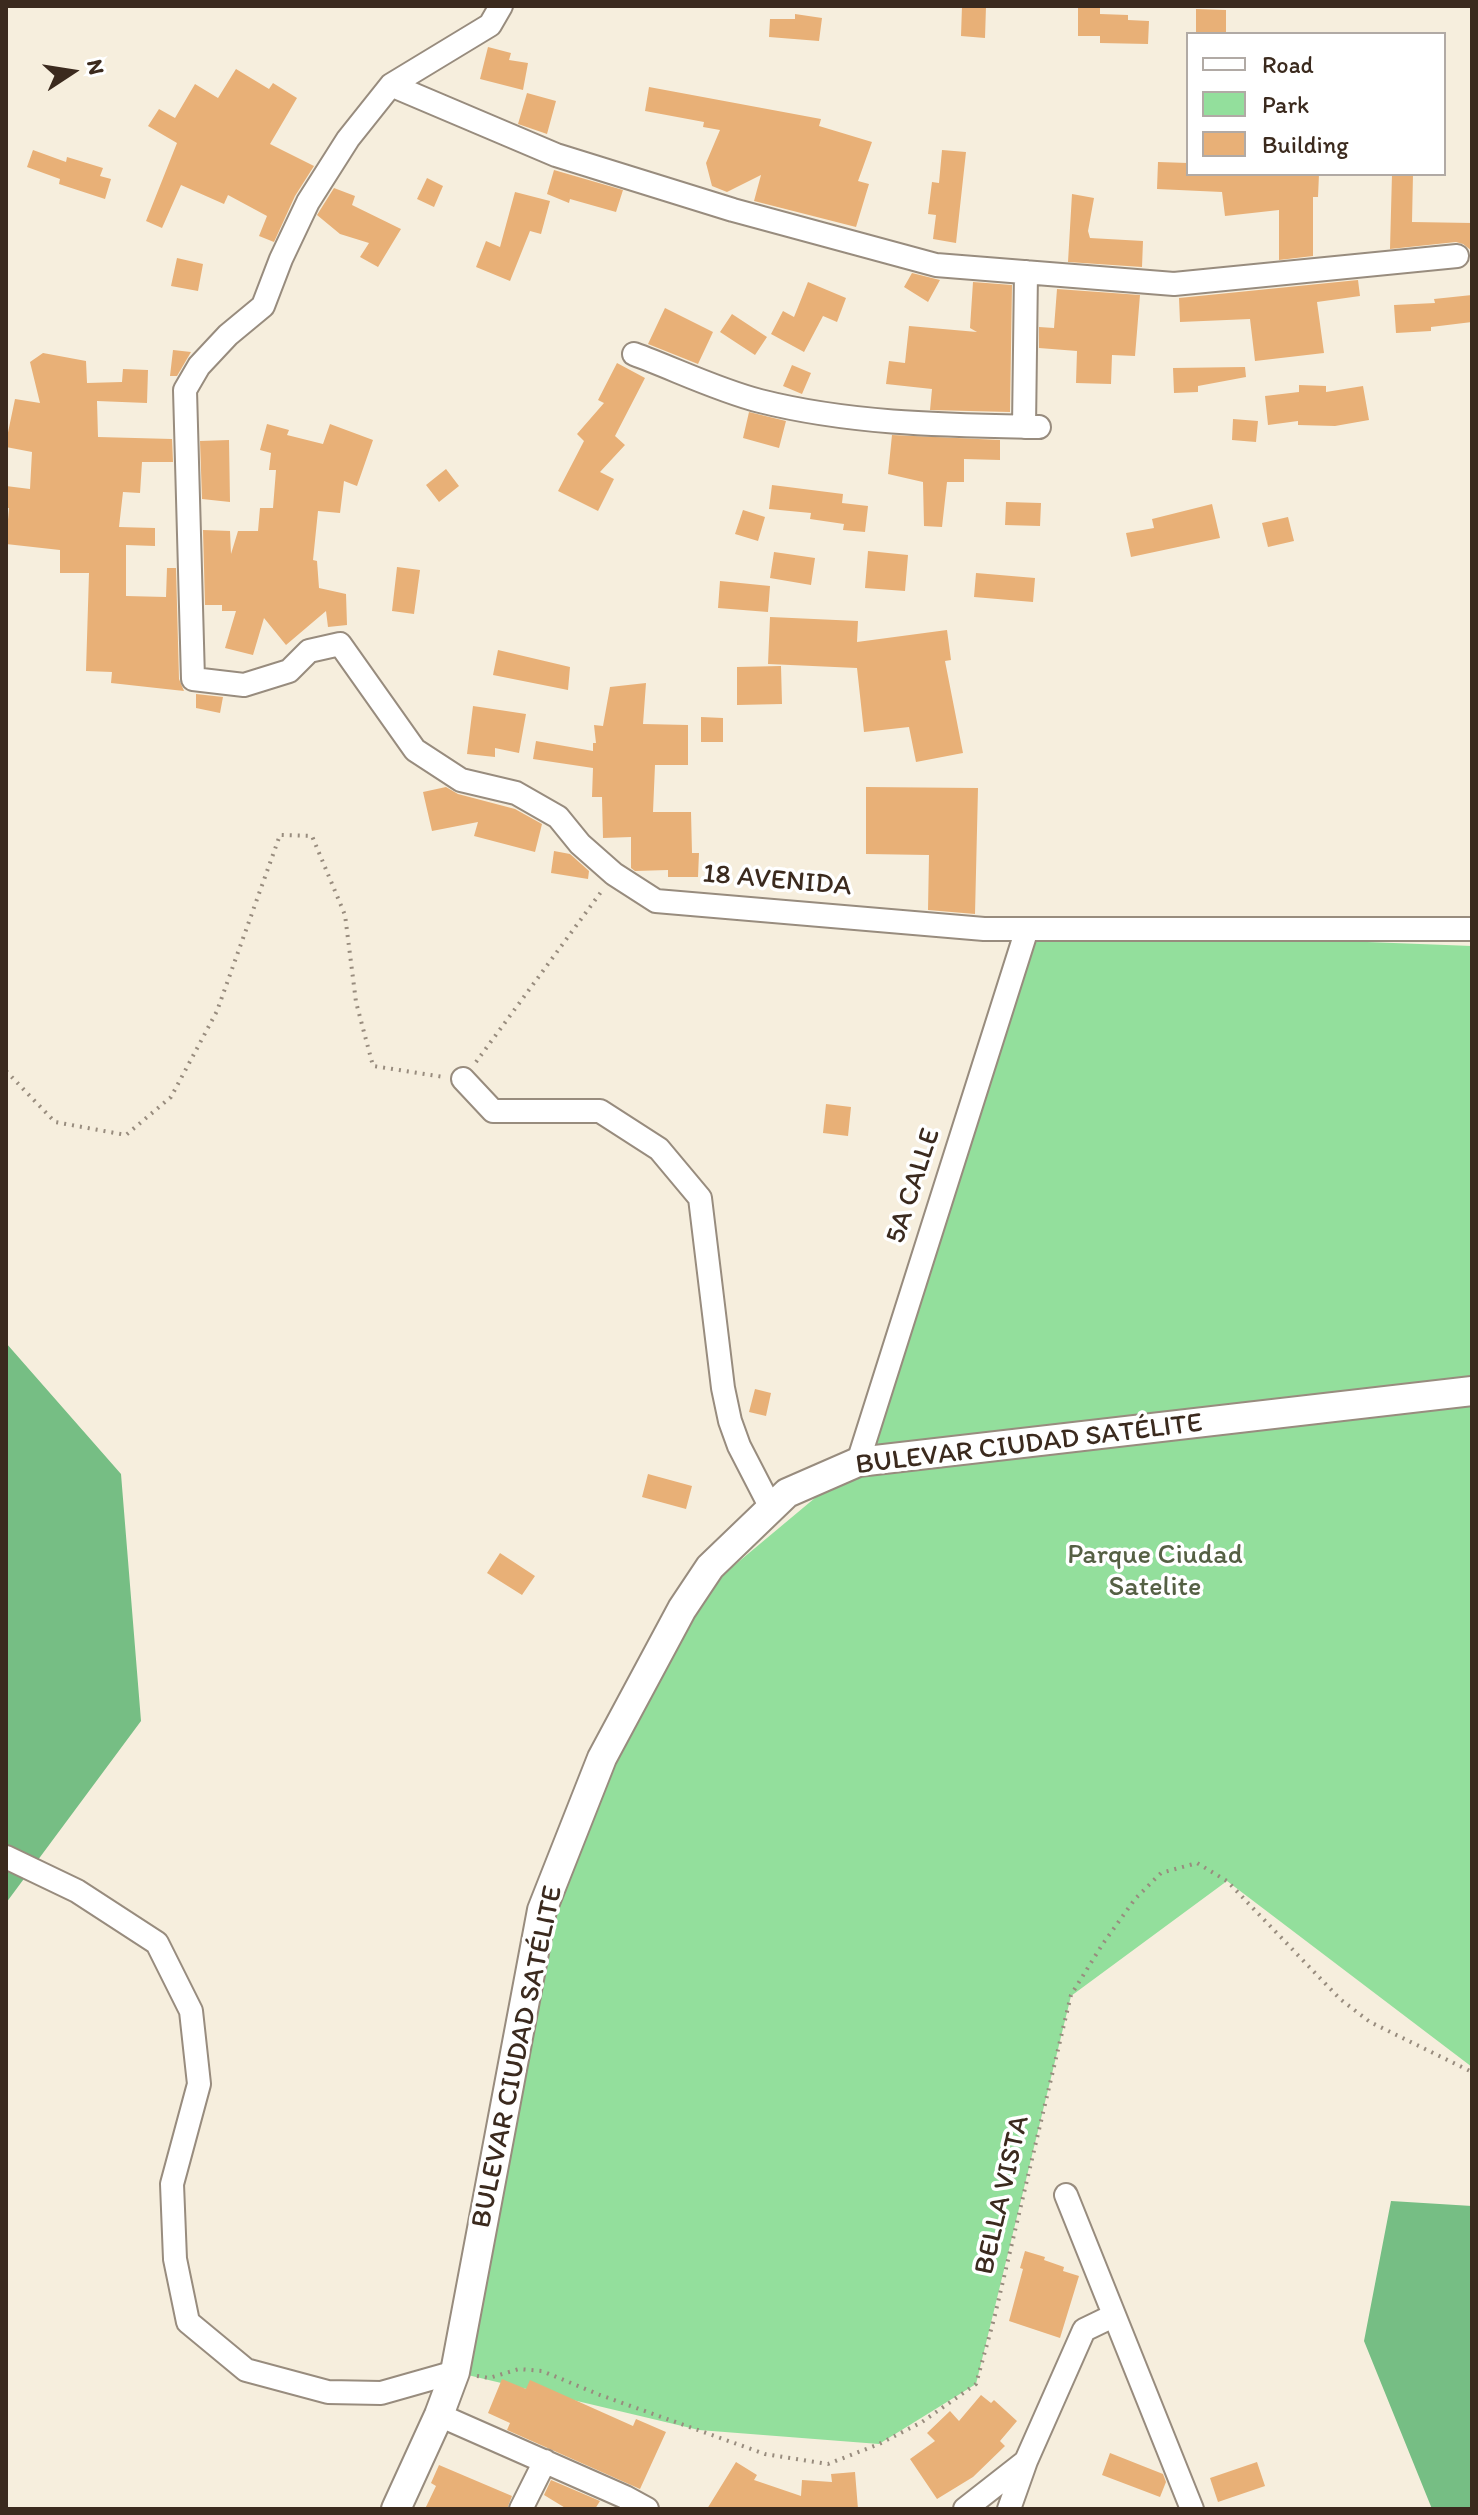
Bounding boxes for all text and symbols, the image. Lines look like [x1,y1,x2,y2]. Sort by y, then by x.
north arrow [32,32,112,112]
legend [1186,32,1446,176]
text: Road [1262,50,1314,79]
text: N [81,57,111,77]
text: Park [1262,90,1309,119]
text: Building [1262,130,1349,159]
street label: 18 AVENIDA [701,858,853,904]
street label: 5A CALLE [880,1124,948,1248]
street label: BULEVAR CIUDAD SATÉLITE [854,1407,1204,1483]
park label: Parque Ciudad Satelite [1067,1539,1243,1605]
street label: BULEVAR CIUDAD SATÉLITE [465,1883,571,2231]
street label: BELLA VISTA [968,2112,1038,2278]

